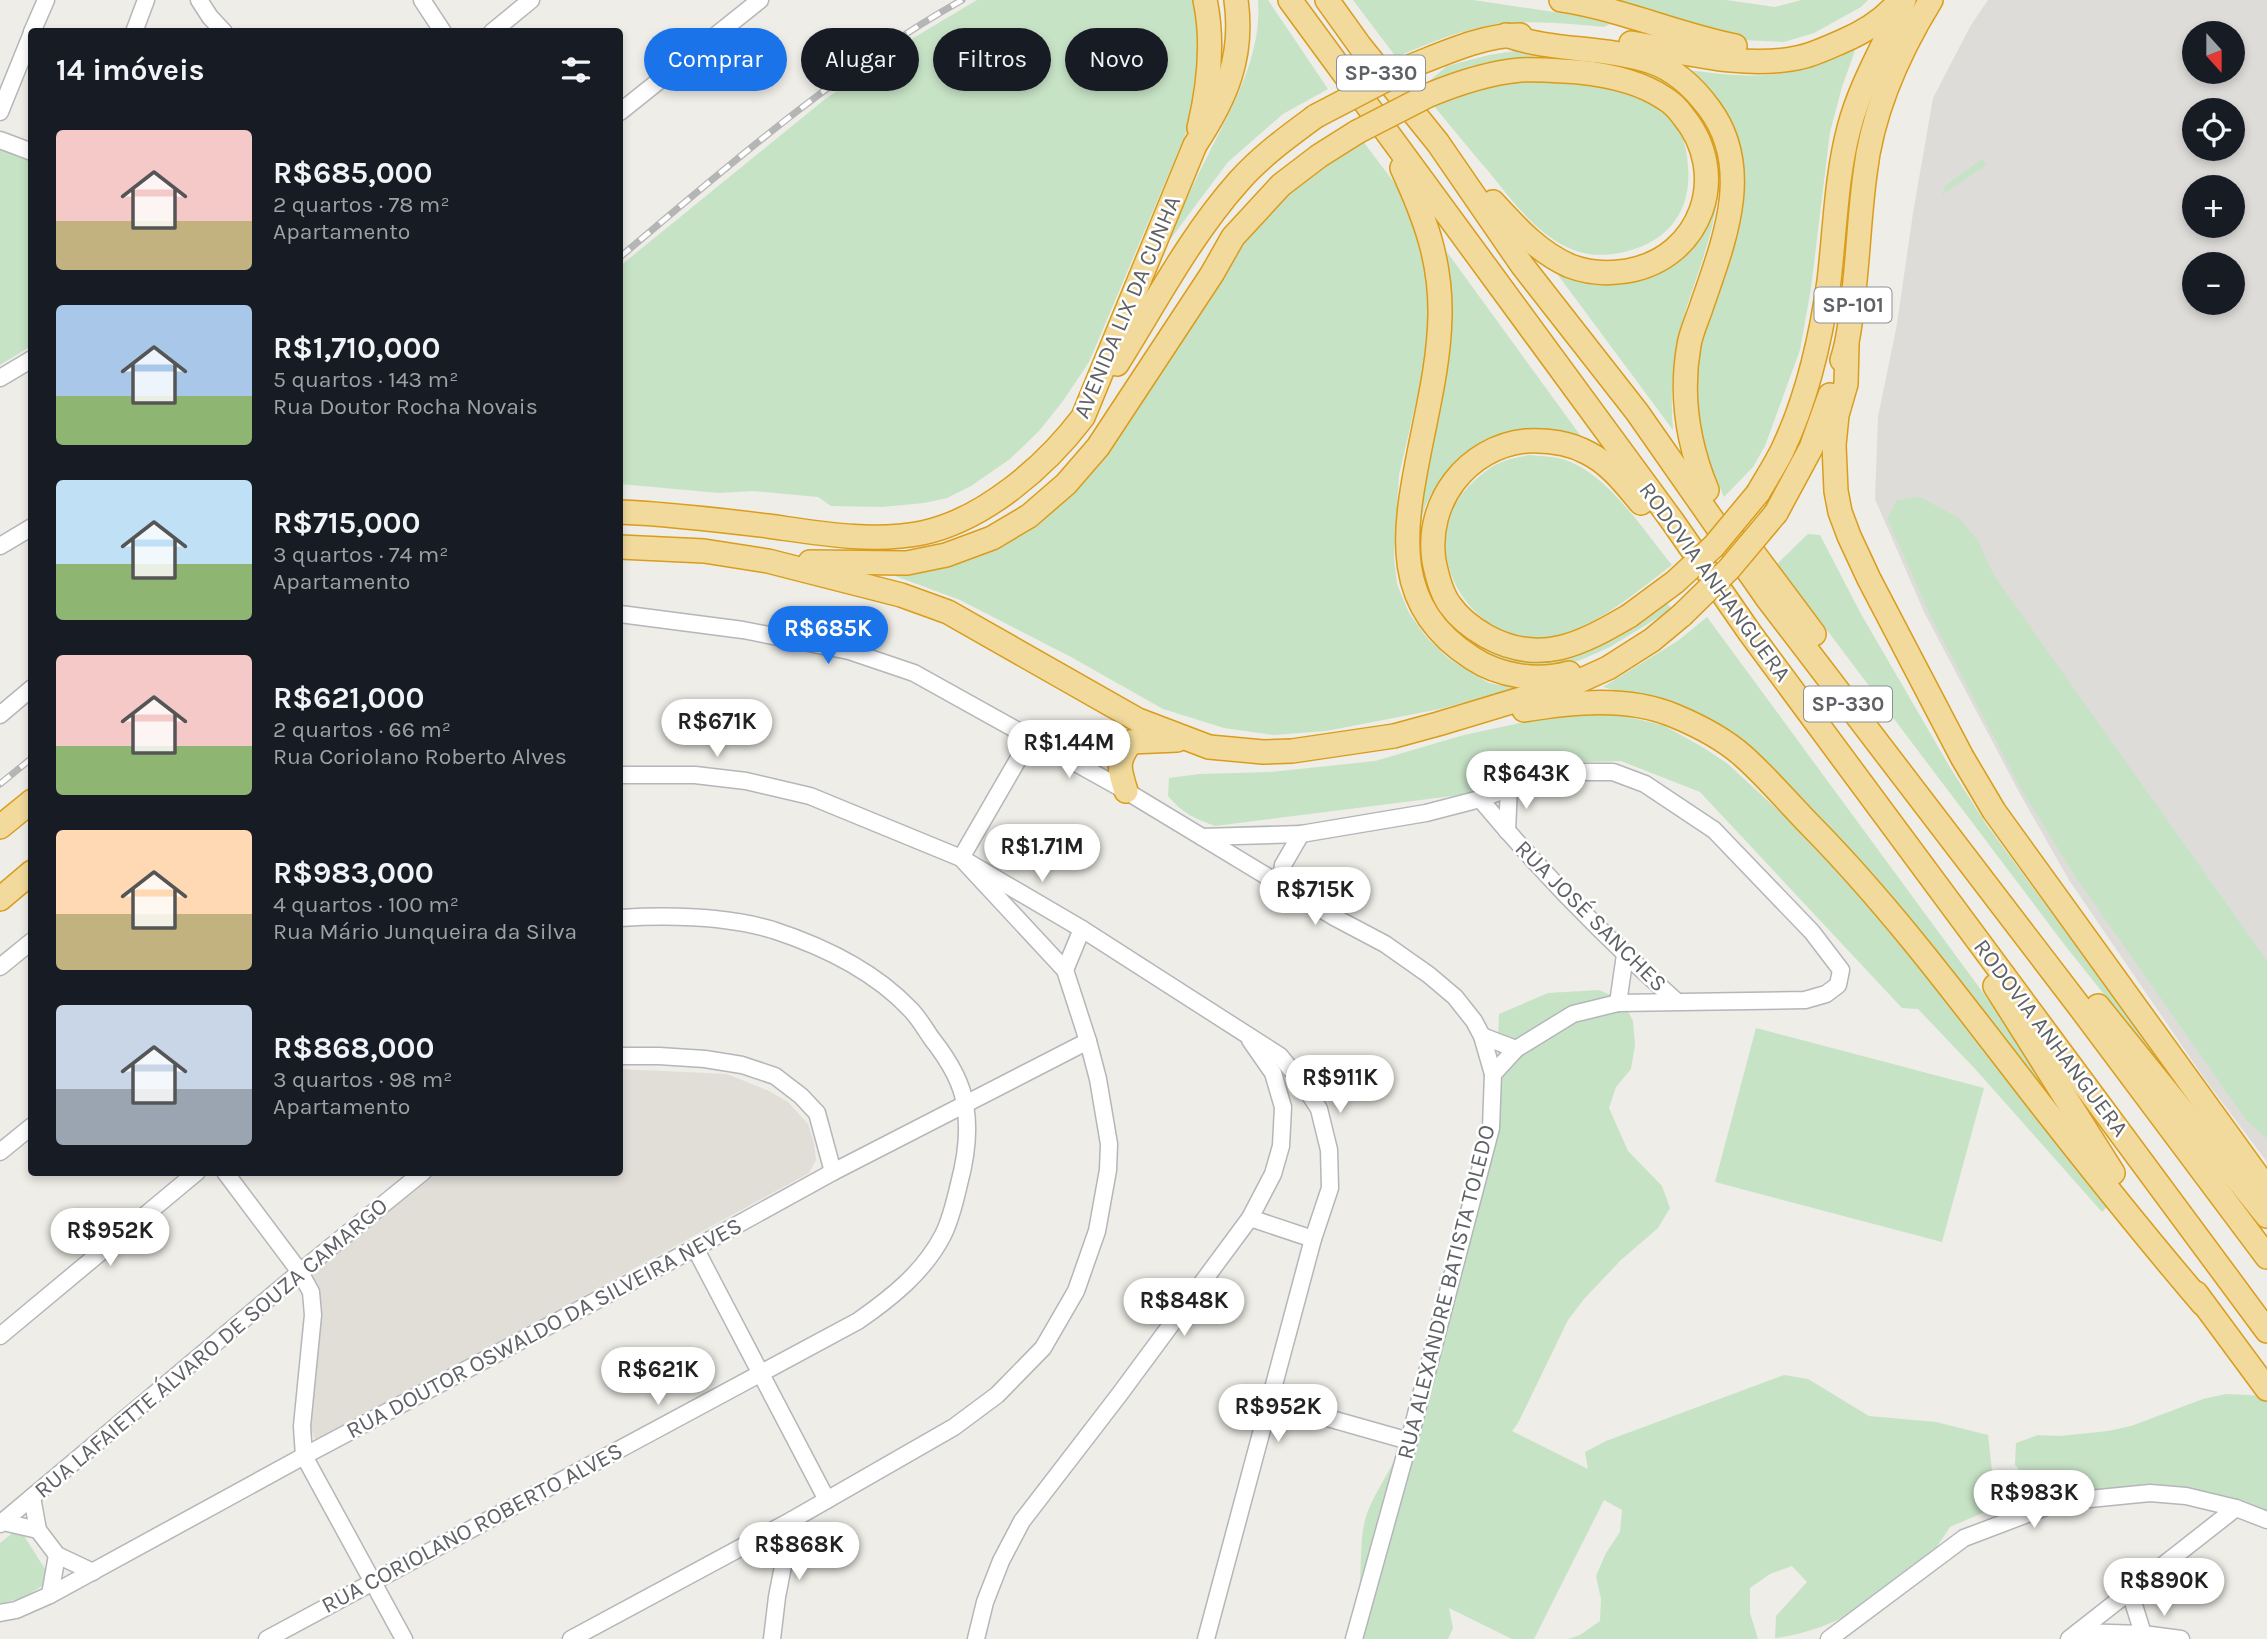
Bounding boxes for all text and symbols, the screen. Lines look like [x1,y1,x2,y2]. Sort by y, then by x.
north arrow [2182,21,2245,84]
map controls [2182,21,2245,315]
chip: Comprar [644,28,787,91]
chip: Alugar [801,28,919,91]
chip: Filtros [933,28,1051,91]
chip: Novo [1065,28,1168,91]
icon: filters [557,51,595,89]
text: 14 imóveis [56,52,205,88]
road number: SP-330 [1337,56,1425,90]
button: locate [2182,98,2245,161]
text: R$685,000 [273,155,433,191]
icon: home [112,158,196,242]
button: + [2182,175,2245,238]
text: 2 quartos · 78 m² [273,191,450,218]
street label: AVENIDA LIX DA CUNHA [1068,192,1186,422]
text: Apartamento [273,218,410,245]
button: − [2182,252,2245,315]
road number: SP-101 [1814,288,1892,322]
text: R$1,710,000 [273,330,440,366]
icon: home [112,333,196,417]
text: 5 quartos · 143 m² [273,366,458,393]
text: Rua Doutor Rocha Novais [273,393,538,420]
street label: RODOVIA ANHANGUERA [1633,477,1797,687]
text: R$715,000 [273,505,421,541]
icon: home [112,508,196,592]
text: 3 quartos · 74 m² [273,541,449,568]
text: Apartamento [273,568,410,595]
pin: R$685K [771,606,885,666]
text: R$685K [784,615,872,642]
text: R$621,000 [273,680,425,716]
icon: home [112,683,196,767]
road number: SP-330 [1804,686,1892,722]
pin: R$671K [660,700,774,759]
text: R$671K [677,708,757,735]
text: 2 quartos · 66 m² [273,716,451,743]
pin: R$1.44M [1004,720,1134,780]
text: R$1.44M [1023,729,1115,756]
text: Rua Coriolano Roberto Alves [273,743,567,770]
pin: R$643K [1469,752,1583,811]
text: R$643K [1482,760,1570,787]
pin: R$1.71M [977,824,1107,884]
text: R$1.71M [1000,833,1084,860]
street label: RUA JOSÉ SANCHES [1510,835,1672,997]
text: R$983,000 [273,855,434,891]
icon: home [112,858,196,942]
pin: R$715K [1258,867,1372,927]
text: R$715K [1276,876,1354,903]
text: 4 quartos · 100 m² [273,891,459,918]
text: Rua Mário Junqueira da Silva [273,918,577,945]
street label: RODOVIA ANHANGUERA [1968,934,2134,1142]
text: R$868,000 [273,1030,435,1066]
icon: home [112,1033,196,1117]
pin: R$911K [1283,1056,1397,1115]
text: R$911K [1302,1064,1378,1091]
text: 3 quartos · 98 m² [273,1066,452,1093]
text: Apartamento [273,1093,410,1120]
street label: RUA ALEXANDRE BATISTA TOLEDO [1391,1122,1501,1462]
street label: RUA LAFAIETTE ÁLVARO DE SOUZA CAMARGO [29,1192,393,1504]
pin: R$952K [53,1208,167,1268]
street label: RUA DOUTOR OSWALDO DA SILVEIRA NEVES [342,1212,746,1444]
text: R$952K [66,1217,154,1244]
pin: R$848K [1127,1278,1241,1338]
text: R$848K [1139,1287,1229,1314]
pin: R$621K [601,1348,715,1407]
text: R$621K [617,1356,699,1383]
pin: R$952K [1221,1384,1335,1444]
text: R$952K [1234,1393,1322,1420]
street label: RUA CORIOLANO ROBERTO ALVES [317,1437,627,1619]
pin: R$983K [1977,1470,2091,1530]
text: R$983K [1990,1479,2078,1506]
pin: R$868K [742,1522,856,1582]
text: R$868K [754,1531,844,1558]
pin: R$890K [2107,1558,2221,1618]
text: R$890K [2119,1567,2209,1594]

